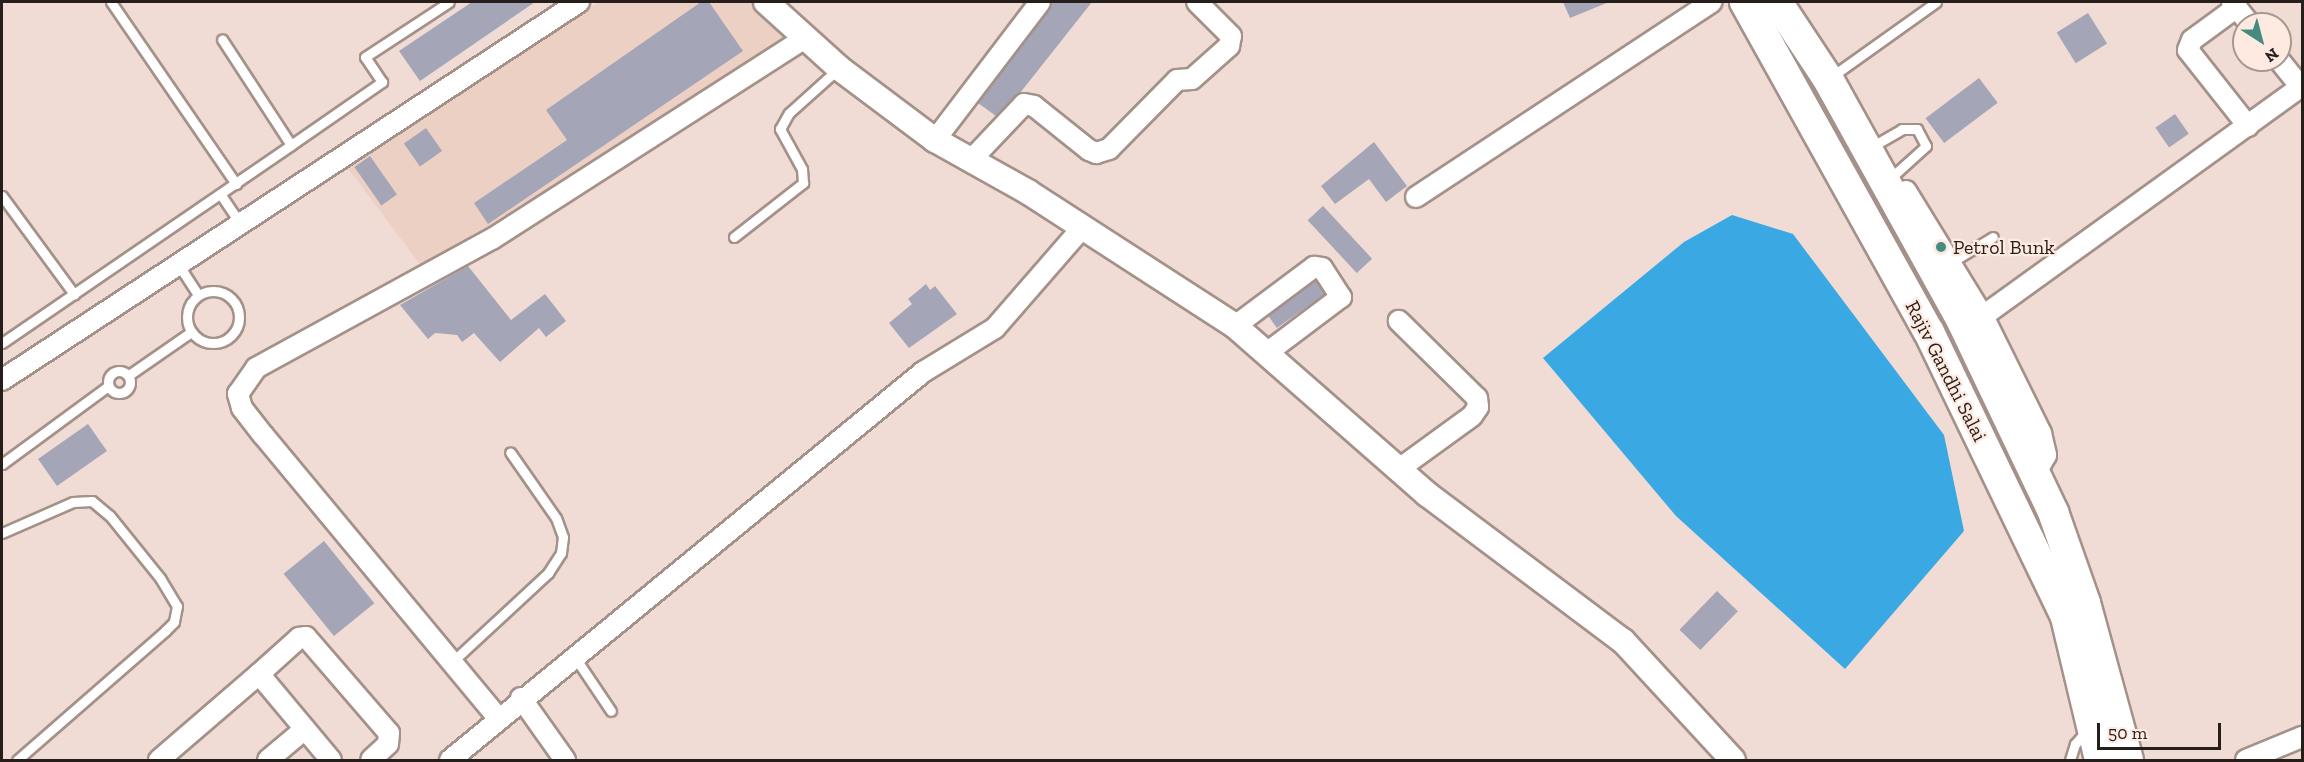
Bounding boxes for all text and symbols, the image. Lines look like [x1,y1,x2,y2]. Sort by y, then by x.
north arrow [2232,12,2292,72]
text: N [2261,44,2282,67]
place label: Petrol Bunk [1953,235,2055,259]
marker: Petrol Bunk [1934,240,1948,254]
street label: Rajiv Gandhi Salai [1900,296,1992,446]
scale bar [2100,711,2224,749]
text: 50 m [2108,722,2147,744]

